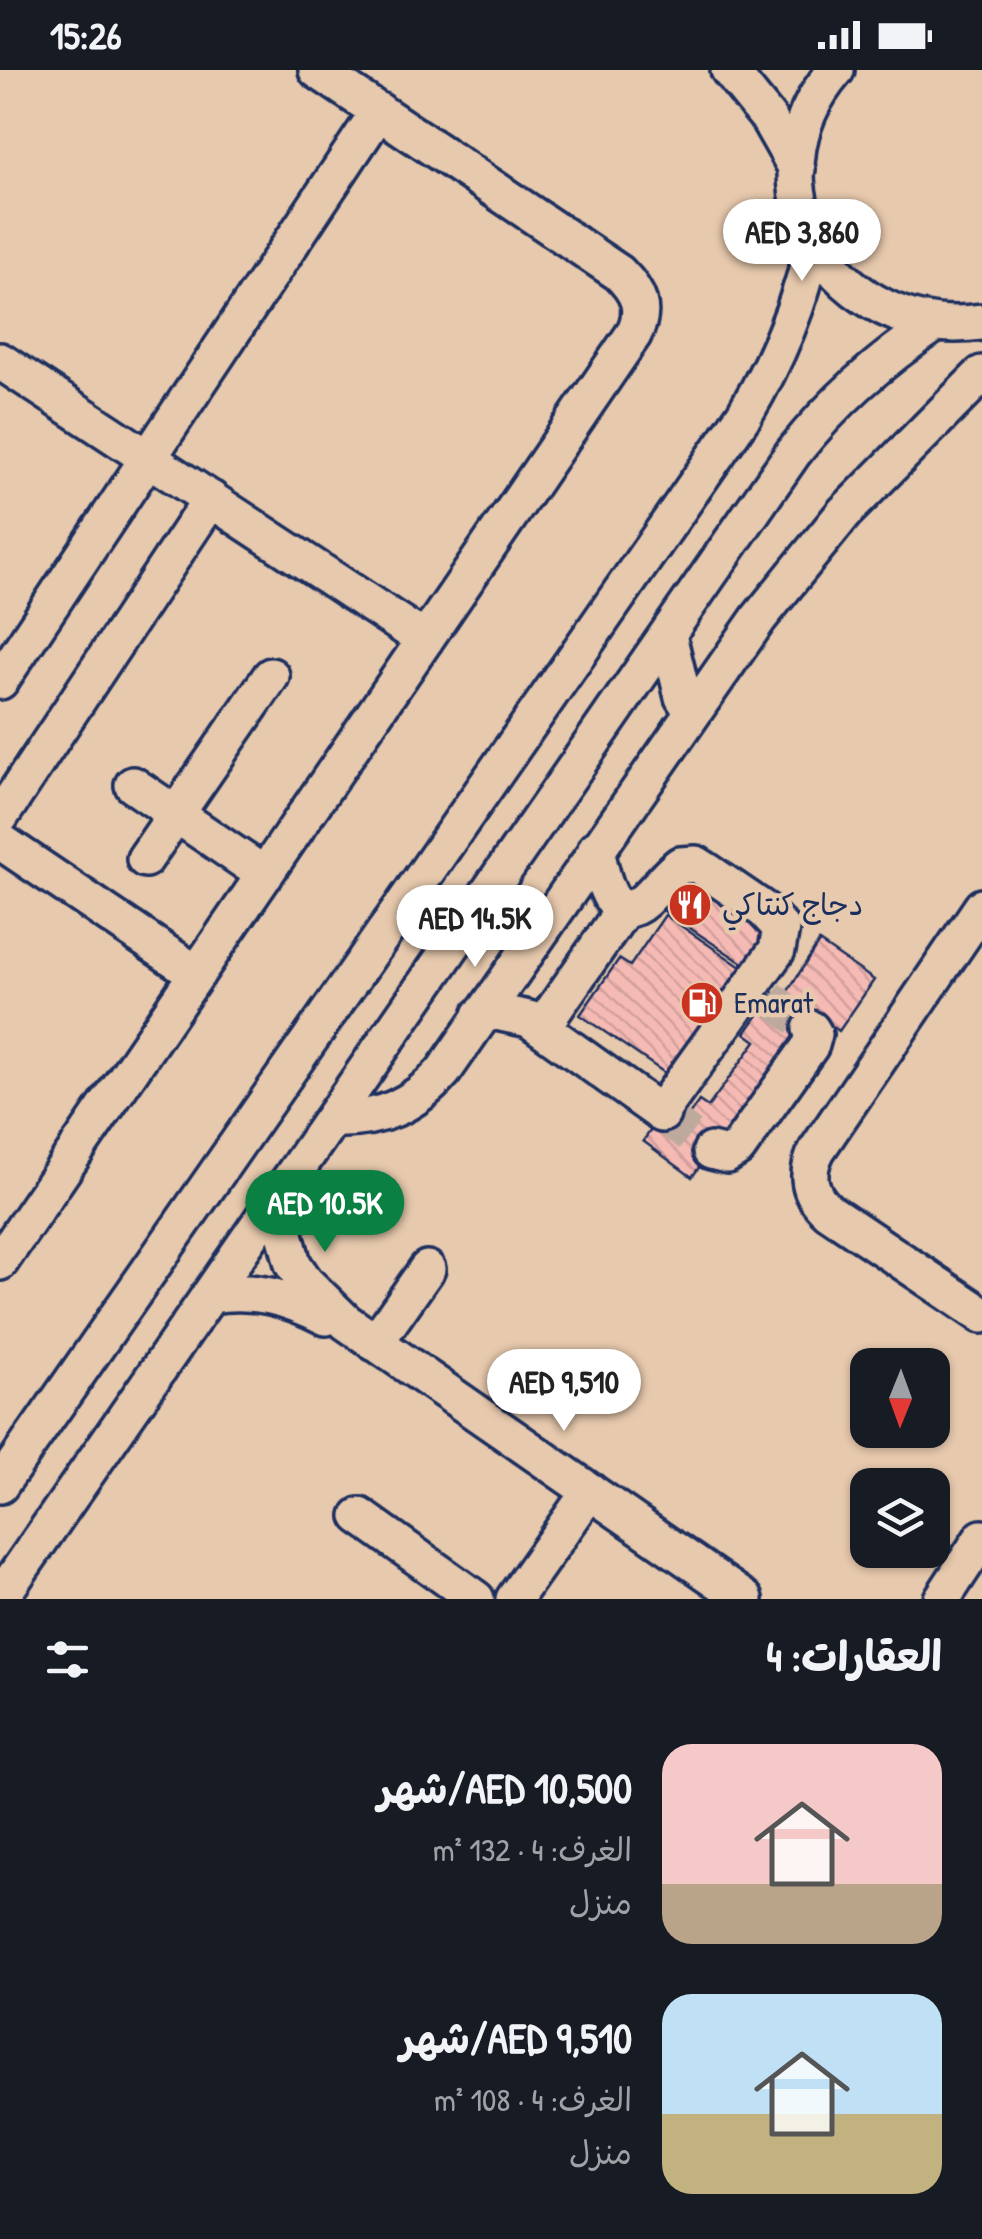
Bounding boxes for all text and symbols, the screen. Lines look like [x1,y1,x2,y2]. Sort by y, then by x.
text: 15:26 [50,9,122,61]
pin: AED 3,860 [688,199,916,284]
text: AED 3,860 [745,210,859,253]
restaurant icon: دجاج كنتاكي [667,882,713,928]
place label: دجاج كنتاكي [722,884,863,931]
pin: AED 14.5K [361,885,589,970]
text: AED 14.5K [418,896,532,939]
fuel station icon: Emarat [679,980,725,1026]
place label: Emarat [734,982,814,1022]
pin: AED 10.5K [211,1170,439,1255]
text: AED 10.5K [267,1181,383,1224]
north arrow [850,1348,950,1448]
map controls [850,1348,950,1568]
pin: AED 9,510 [450,1349,678,1434]
text: AED 9,510 [509,1360,619,1403]
button: layers [850,1468,950,1568]
text: العقارات: 4 [766,1627,942,1684]
icon: filters [40,1632,95,1687]
text: AED 10,500/شهر [378,1759,632,1816]
icon: home [742,1784,862,1904]
text: الغرف: 4 · 132 m² [433,1828,632,1871]
text: منزل [569,1881,632,1924]
text: AED 9,510/شهر [400,2009,632,2066]
icon: home [742,2034,862,2154]
text: الغرف: 4 · 108 m² [434,2078,632,2121]
text: منزل [569,2131,632,2174]

